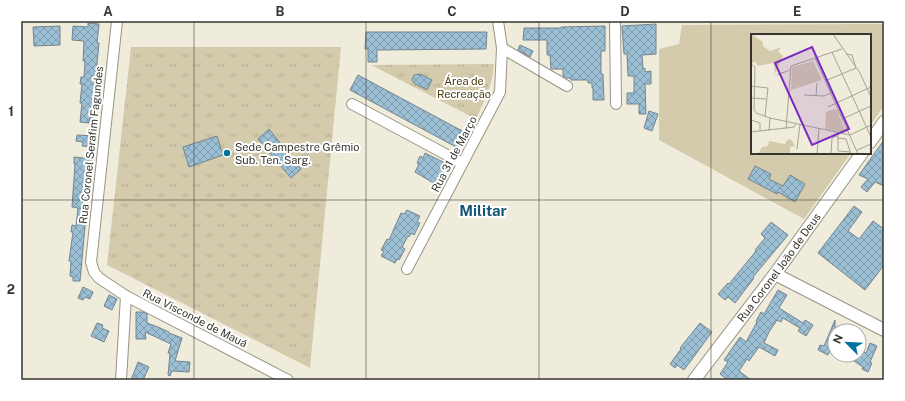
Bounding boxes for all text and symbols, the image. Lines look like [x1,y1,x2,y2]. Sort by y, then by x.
text: A [103,4,113,19]
text: B [276,4,285,19]
text: C [447,4,457,19]
text: D [620,4,630,19]
text: E [793,4,801,19]
inset map [751,34,871,154]
street label: Rua Coronel Serafim Fagundes [77,65,105,224]
park label: Área de Recreação [437,74,491,101]
text: 1 [8,104,14,119]
street label: Rua 31 de Março [429,114,480,194]
place label: Sede Campestre Grêmio Sub. Ten. Sarg. [235,141,360,166]
marker: Sede Campestre Grêmio Sub. Ten. Sarg. [222,148,232,158]
district label: Militar [459,202,507,219]
street label: Rua Coronel João de Deus [735,210,823,324]
text: 2 [7,282,15,297]
street label: Rua Visconde de Mauá [141,286,249,350]
north arrow [827,323,867,363]
text: N [831,333,845,345]

